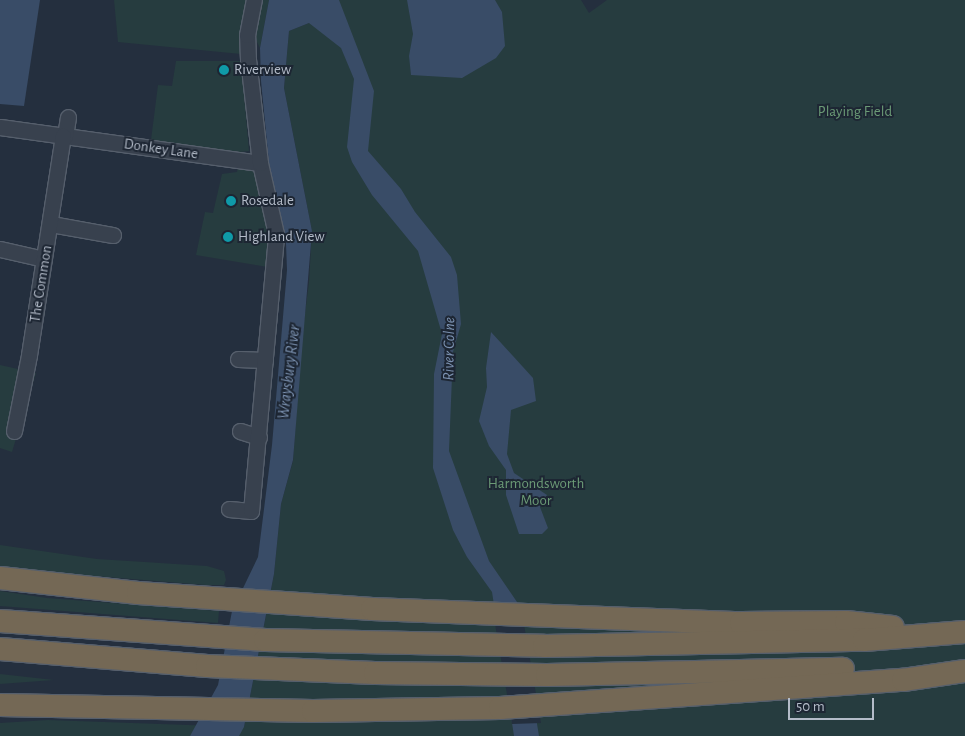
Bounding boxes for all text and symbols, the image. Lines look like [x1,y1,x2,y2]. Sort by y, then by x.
place label: Riverview [234,61,291,79]
marker: Riverview [218,64,230,76]
park label: Playing Field [818,103,892,121]
street label: Donkey Lane [123,135,199,163]
place label: Rosedale [241,192,294,210]
marker: Rosedale [225,195,237,207]
place label: Highland View [238,228,325,246]
marker: Highland View [222,231,234,243]
street label: The Common [26,244,56,324]
water label: River Colne [439,317,459,381]
water label: Wraysbury River [274,324,304,420]
park label: Harmondsworth Moor [488,474,584,509]
scale bar [790,688,876,720]
text: 50 m [796,699,825,714]

